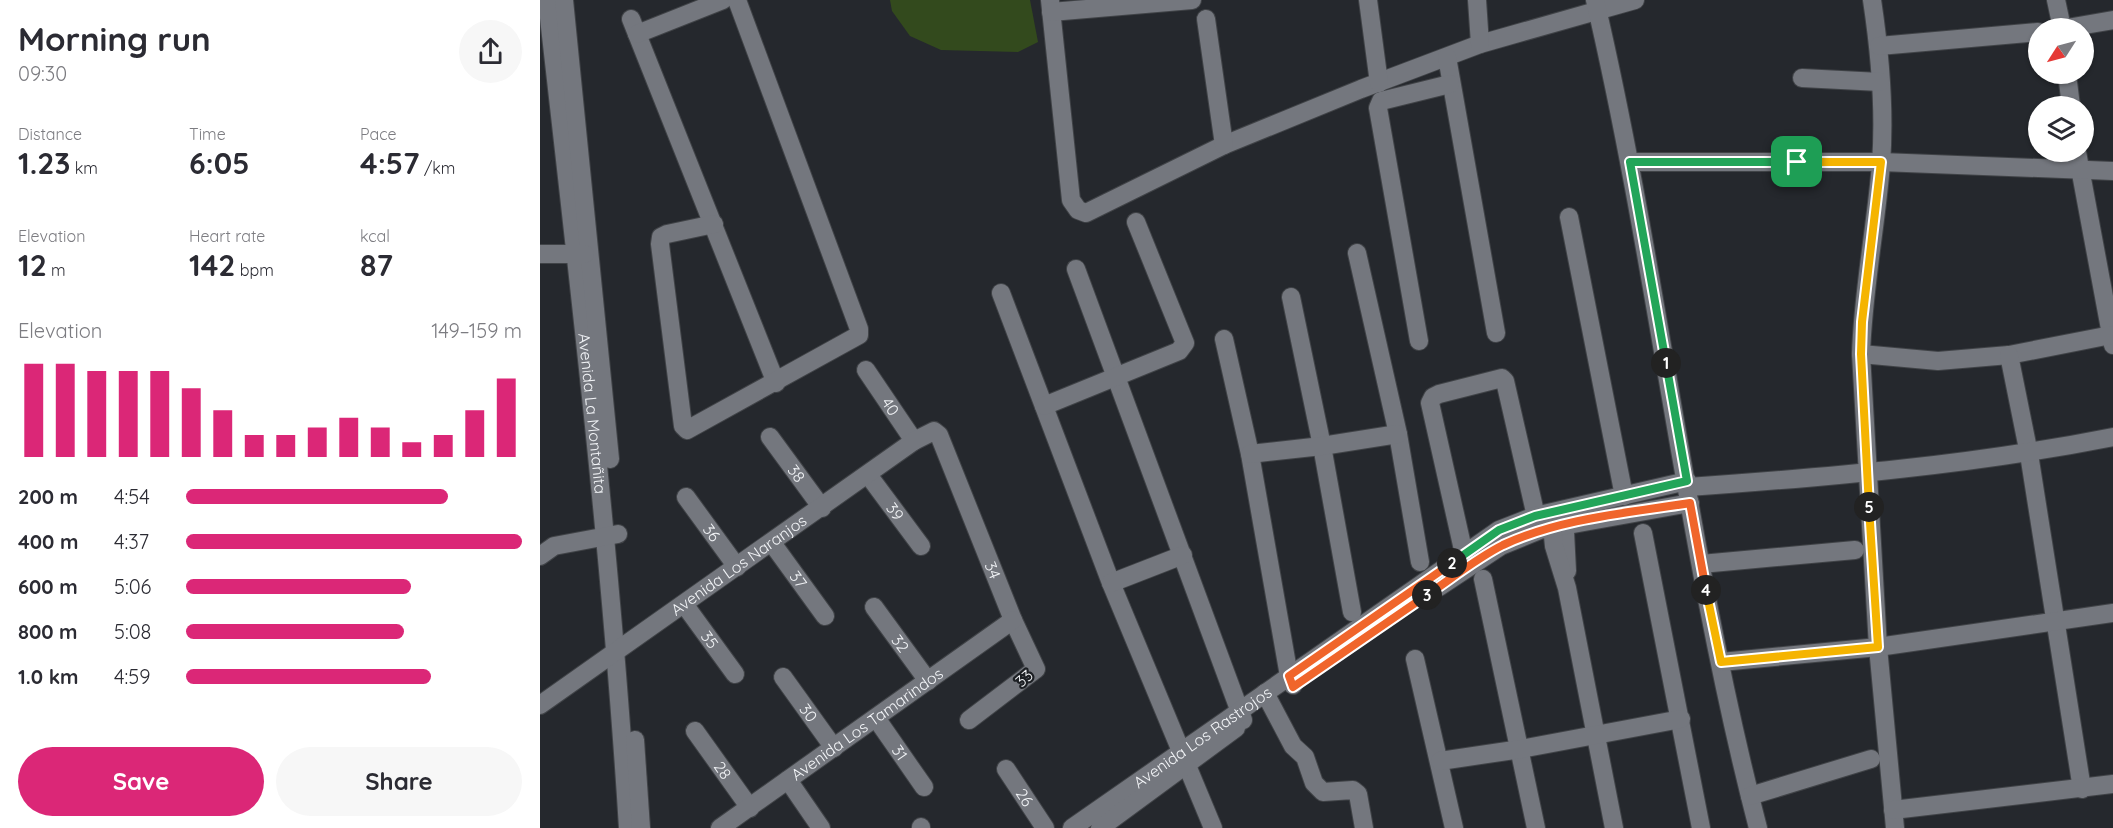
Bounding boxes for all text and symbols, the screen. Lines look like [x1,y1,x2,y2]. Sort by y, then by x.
text: Morning run [18,18,211,59]
north arrow [2028,18,2094,84]
map controls [2028,18,2094,162]
button: share [459,20,522,83]
text: 09:30 [18,61,67,86]
button: layers [2028,96,2094,162]
text: Distance [18,124,82,144]
text: Time [189,124,226,144]
text: Pace [360,124,396,144]
pin [1771,136,1822,187]
text: 1.23 [18,144,70,182]
text: 6:05 [189,144,249,182]
text: 4:57 [360,144,420,182]
icon: arrive [1780,145,1813,178]
text: km [70,158,98,178]
text: /km [420,158,455,178]
text: Elevation [18,226,85,246]
text: Heart rate [189,226,265,246]
text: kcal [360,226,390,246]
text: 12 [18,246,47,284]
text: 142 [189,246,235,284]
text: 87 [360,246,393,284]
text: m [47,260,66,280]
text: bpm [235,260,274,280]
text: Elevation [18,318,102,343]
text: 149–159 m [431,318,522,343]
street label: Avenida La Montañita [574,332,611,495]
pin: 1 [1651,348,1681,378]
text: 1 [1663,353,1669,373]
street label: 40 [877,393,904,419]
street label: 38 [783,461,810,486]
text: 200 m [18,484,78,509]
text: 4:54 [114,484,150,509]
pin: 5 [1854,492,1884,522]
text: 5 [1864,497,1874,517]
street label: 39 [882,498,908,524]
street label: Avenida Los Naranjos [667,510,810,620]
street label: 36 [699,520,725,546]
text: 400 m [18,529,78,554]
text: 4:37 [114,529,149,554]
pin: 2 [1437,548,1467,578]
text: 2 [1447,553,1457,573]
street label: 34 [981,559,1005,582]
street label: 37 [785,567,811,592]
text: 600 m [18,574,78,599]
text: 5:06 [114,574,151,599]
pin: 4 [1691,575,1721,605]
pin: 3 [1412,580,1442,610]
text: 4 [1701,580,1711,600]
text: 3 [1423,585,1431,605]
text: 800 m [18,619,78,644]
text: 5:08 [114,619,151,644]
street label: 35 [697,627,723,652]
street label: 32 [887,630,914,656]
street label: Avenida Los Tamarindos [787,663,947,785]
text: 1.0 km [18,664,78,689]
text: 4:59 [114,664,150,689]
street label: 33 [1011,665,1037,691]
street label: Avenida Los Rastrojos [1129,682,1275,792]
street label: 30 [795,700,822,726]
street label: 31 [888,741,912,764]
button: Save [18,747,264,816]
button: Share [276,747,522,816]
street label: 28 [710,757,736,783]
street label: 26 [1012,785,1038,810]

